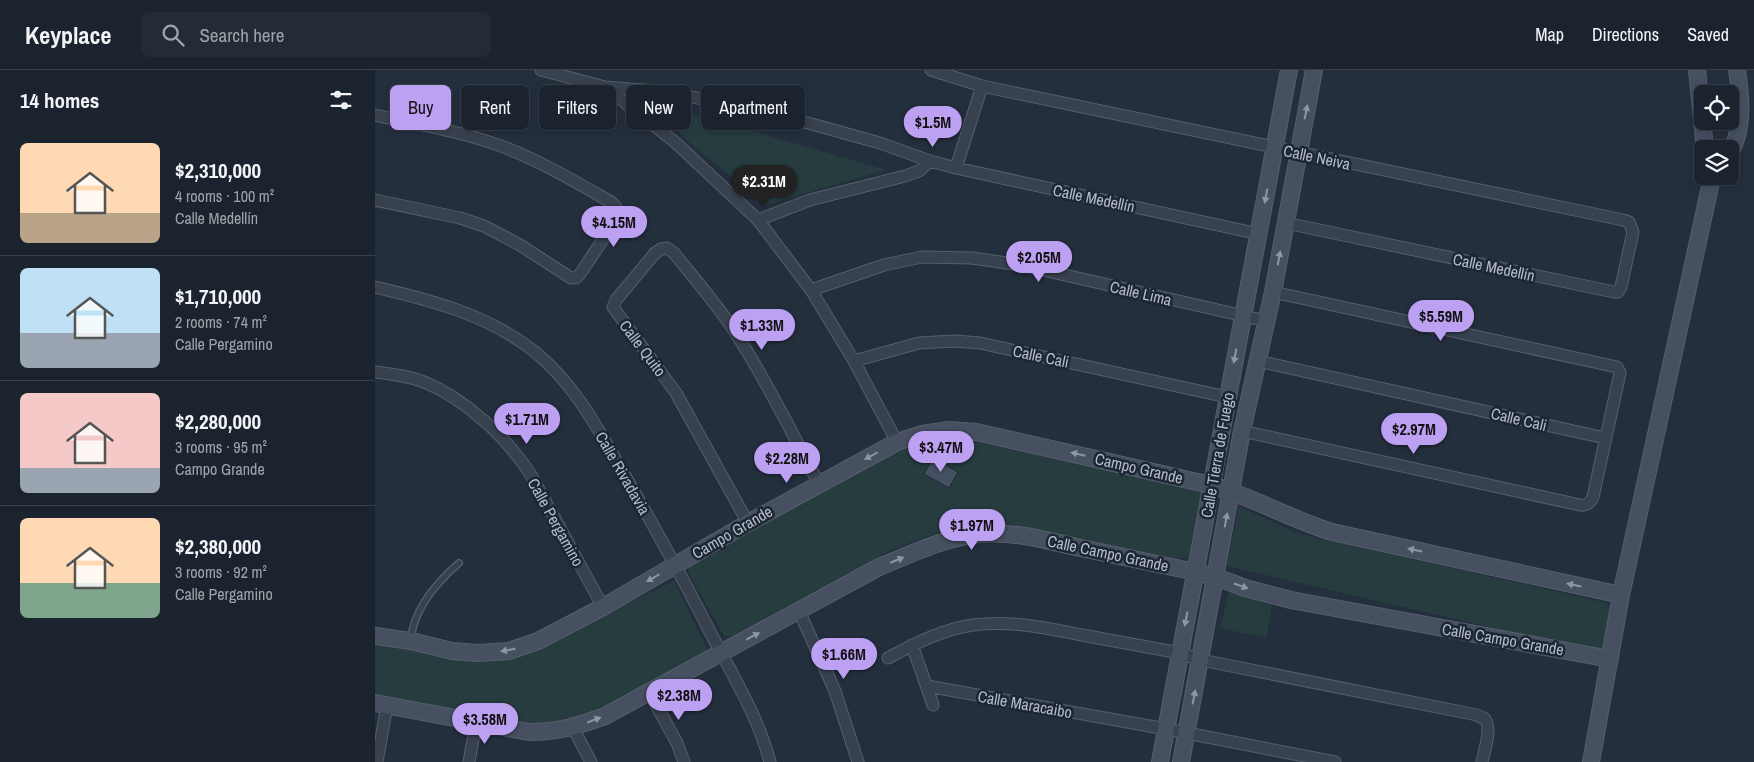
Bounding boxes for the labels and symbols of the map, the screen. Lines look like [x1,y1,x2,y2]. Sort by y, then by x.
one-way arrow [1302,103,1310,119]
pin: $1.5M [898,106,968,148]
street label: Calle Neiva [1282,139,1353,175]
pin: $2.31M [723,164,805,207]
street label: Calle Medellín [1051,179,1137,217]
one-way arrow [1261,188,1269,204]
pin: $4.15M [573,206,655,248]
pin: $2.05M [998,240,1080,283]
street label: Calle Medellín [1451,248,1537,286]
one-way arrow [1276,249,1284,265]
street label: Calle Lima [1108,275,1175,311]
pin: $5.59M [1400,300,1482,342]
pin: $1.33M [721,308,803,351]
street label: Calle Quito [614,315,672,381]
street label: Calle Cali [1011,339,1071,373]
one-way arrow [1231,348,1239,363]
street label: Calle Tierra de Fuego [1195,391,1239,519]
pin: $1.71M [486,402,568,445]
street label: Calle Cali [1489,402,1549,436]
pin: $2.97M [1373,412,1455,455]
street label: Calle Rivadavia [590,427,656,519]
pin: $3.47M [900,430,982,473]
pin: $2.28M [746,442,828,484]
street label: Campo Grande [1093,447,1185,489]
one-way arrow [1071,450,1086,458]
one-way arrow [863,452,878,460]
street label: Calle Pergamino [523,474,589,570]
street label: Campo Grande [688,500,776,564]
pin: $1.97M [931,508,1013,551]
one-way arrow [1223,512,1231,528]
street label: Calle Campo Grande [1045,529,1171,577]
one-way arrow [1407,546,1423,554]
one-way arrow [890,556,905,564]
one-way arrow [646,574,659,583]
one-way arrow [1565,580,1581,588]
one-way arrow [1234,583,1249,590]
one-way arrow [1182,611,1190,627]
street label: Calle Campo Grande [1440,617,1566,661]
one-way arrow [746,632,760,640]
pin: $1.66M [803,638,885,680]
one-way arrow [499,646,515,654]
pin: $2.38M [638,678,720,721]
street label: Calle Maracaibo [976,685,1074,723]
one-way arrow [1191,689,1199,705]
pin: $3.58M [444,702,526,745]
one-way arrow [587,716,602,724]

